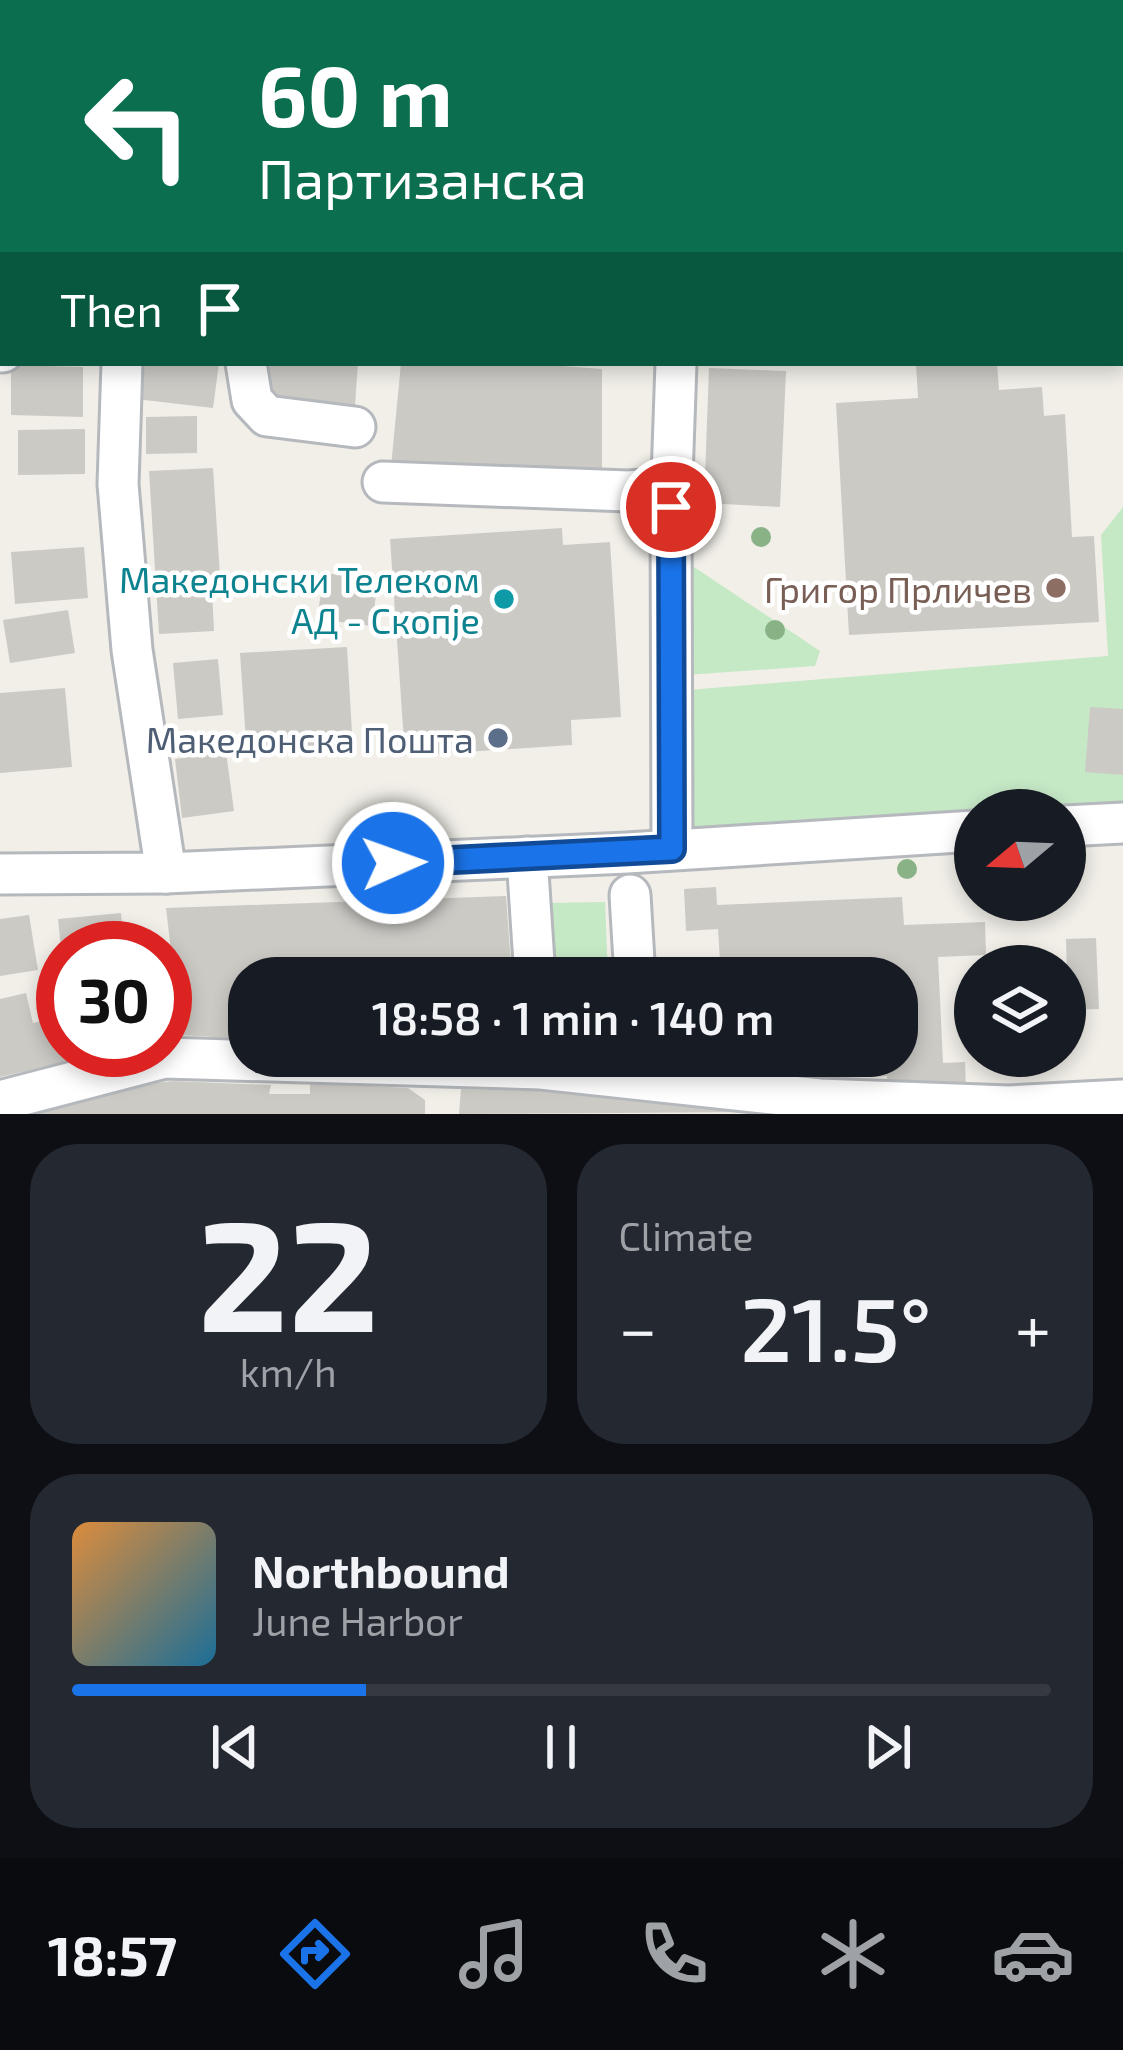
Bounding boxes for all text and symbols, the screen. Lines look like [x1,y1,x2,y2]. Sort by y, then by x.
text: 60 m [258,43,453,144]
icon: left [60,48,216,204]
text: Партизанска [258,145,587,210]
icon: arrive [187,276,253,342]
text: Then [60,282,163,336]
pin [620,456,722,558]
icon: arrive [638,474,704,540]
place label: Македонски Телеком АД - Скопје [119,557,480,641]
place label: Григор Прличев [764,567,1032,610]
marker: Григор Прличев [1043,575,1069,601]
marker: Македонски Телеком АД - Скопје [491,586,517,612]
place label: Македонска Пошта [146,717,474,760]
marker: Македонска Пошта [485,725,511,751]
north arrow [954,789,1086,921]
map controls [954,789,1086,1077]
position arrow [330,800,456,926]
speed limit sign: 30 [36,921,192,1077]
button: layers [954,945,1086,1077]
text: 18:58 · 1 min · 140 m [372,990,774,1044]
text: 22 [198,1176,379,1363]
text: Climate [619,1212,753,1259]
text: 21.5° [740,1272,932,1380]
text: − [619,1287,657,1366]
text: + [1015,1287,1051,1366]
text: km/h [240,1348,337,1395]
text: Northbound [252,1543,510,1597]
text: June Harbor [252,1597,463,1644]
icon: previous [202,1714,268,1780]
icon: pause [528,1714,594,1780]
icon: next [855,1714,921,1780]
icon: directions [273,1912,357,1996]
icon: music [452,1912,536,1996]
icon: phone [632,1912,716,1996]
icon: climate [811,1912,895,1996]
icon: car [991,1912,1075,1996]
text: 18:57 [48,1922,177,1987]

